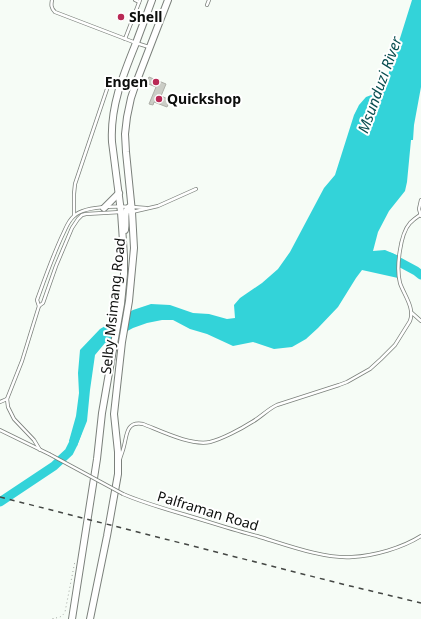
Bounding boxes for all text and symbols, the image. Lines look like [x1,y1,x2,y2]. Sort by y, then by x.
place label: Shell [129,7,163,26]
marker: Shell [116,12,126,22]
water label: Msunduzi River [352,33,406,136]
place label: Engen [105,72,148,91]
marker: Engen [151,77,161,87]
place label: Quickshop [167,89,241,108]
marker: Quickshop [154,94,164,104]
street label: Selby Msimang Road [96,237,129,375]
street label: Palframan Road [155,486,261,535]

